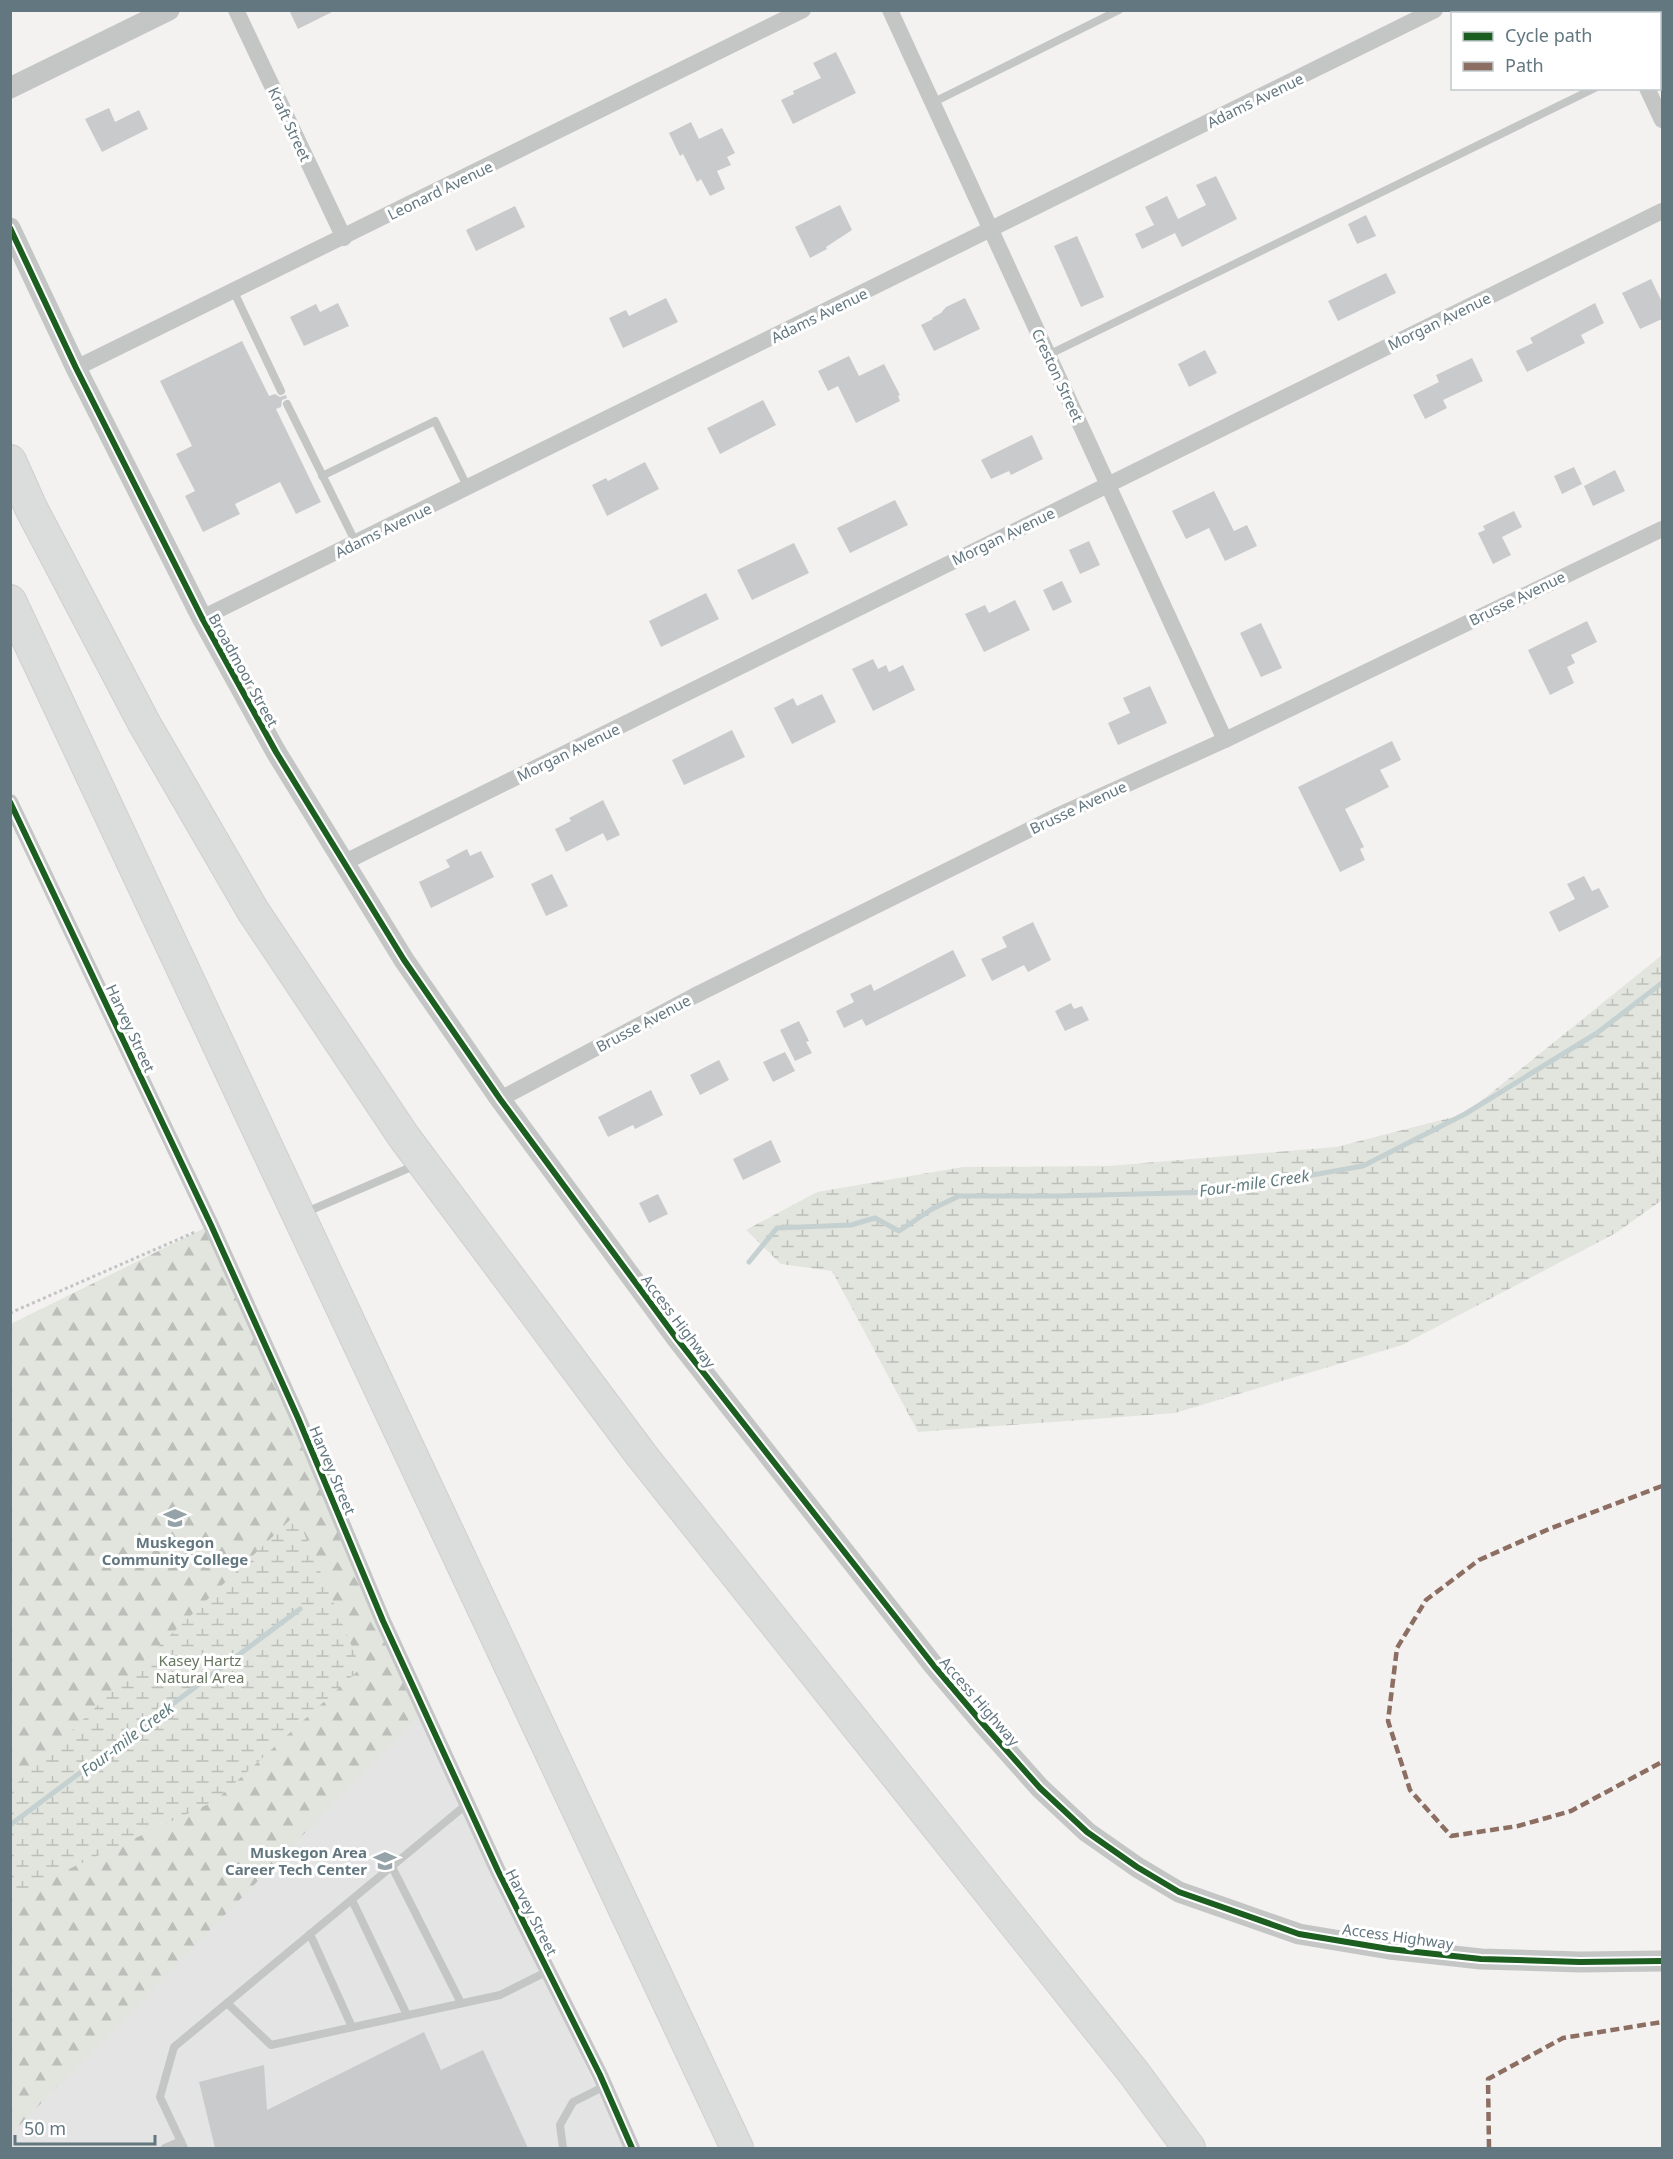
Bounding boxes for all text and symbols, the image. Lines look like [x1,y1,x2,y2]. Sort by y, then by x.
legend [1451,12,1661,90]
text: Cycle path [1505,23,1592,47]
text: Path [1505,53,1544,77]
street label: Adams Avenue [1203,68,1307,132]
street label: Kraft Street [264,84,316,165]
street label: Leonard Avenue [384,156,496,224]
street label: Adams Avenue [767,283,871,347]
street label: Morgan Avenue [1384,287,1494,355]
street label: Creston Street [1028,325,1089,425]
street label: Adams Avenue [331,498,435,562]
street label: Morgan Avenue [948,502,1058,570]
street label: Brusse Avenue [1466,566,1568,630]
street label: Broadmoor Street [205,610,284,731]
street label: Morgan Avenue [513,718,623,786]
street label: Brusse Avenue [1026,776,1130,838]
street label: Harvey Street [102,981,160,1076]
street label: Brusse Avenue [592,990,694,1056]
water label: Four-mile Creek [1198,1164,1312,1202]
street label: Access Highway [637,1270,721,1372]
street label: Harvey Street [305,1422,361,1518]
school or university icon: Muskegon Community College [162,1505,188,1531]
place label: Muskegon Community College [102,1532,248,1569]
park label: Kasey Hartz Natural Area [156,1650,244,1687]
street label: Access Highway [936,1652,1025,1750]
water label: Four-mile Creek [76,1696,179,1781]
place label: Muskegon Area Career Tech Center [225,1842,367,1879]
school or university icon: Muskegon Area Career Tech Center [372,1848,398,1874]
street label: Harvey Street [502,1865,563,1959]
street label: Access Highway [1341,1918,1455,1954]
scale bar [15,2108,154,2146]
text: 50 m [24,2116,66,2140]

